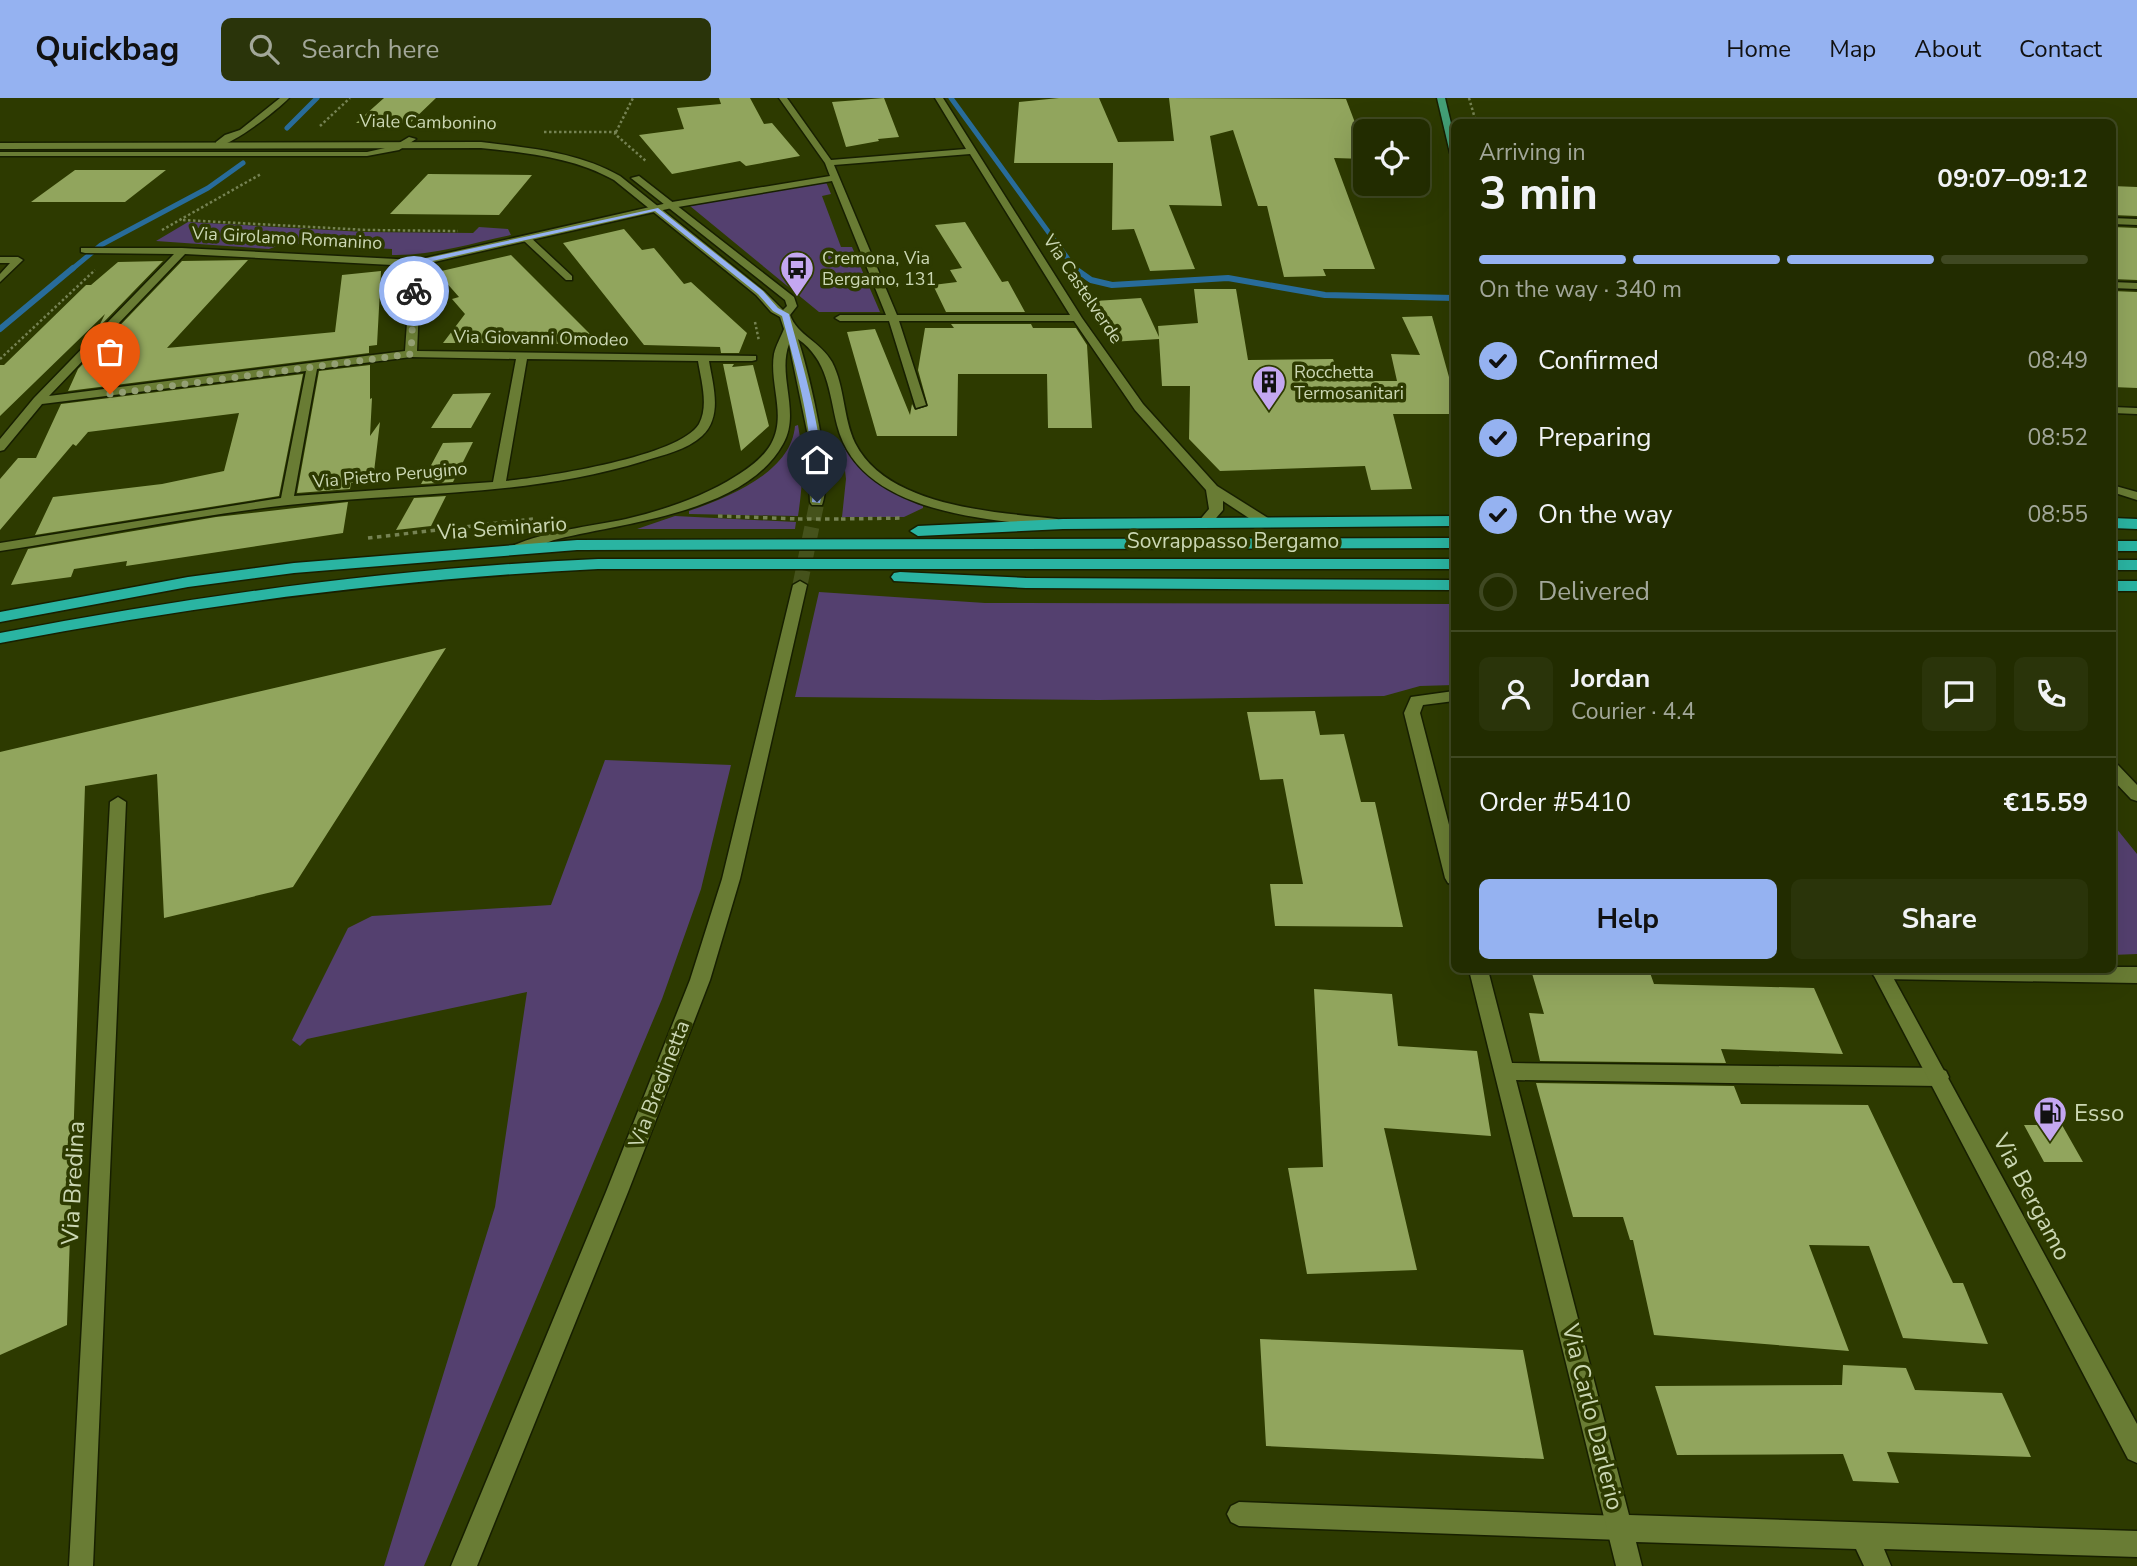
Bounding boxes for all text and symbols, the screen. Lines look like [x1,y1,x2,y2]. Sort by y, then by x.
search box [221,18,711,81]
text: Quickbag [35,27,179,72]
icon: search [245,30,283,68]
text: Search here [301,32,439,67]
text: Home [1726,33,1791,65]
text: Map [1829,33,1876,65]
text: About [1914,33,1981,65]
text: Contact [2019,33,2102,65]
street label: Viale Cambonino [358,109,497,135]
map controls [1353,119,1430,196]
button: locate [1353,119,1430,196]
text: Arriving in [1479,137,1586,168]
text: 09:07–09:12 [1937,161,2088,196]
text: 3 min [1479,162,1598,225]
street label: Via Girolamo Romanino [190,221,383,255]
street label: Via Castelverde [1037,229,1128,348]
place label: Cremona, Via Bergamo, 131 [822,246,936,291]
bus stop icon: Cremona, Via Bergamo, 131 [778,249,816,298]
courier [379,256,449,326]
icon: bike [395,272,433,310]
text: On the way · 340 m [1479,274,1682,305]
pin [80,322,140,394]
street label: Via Giovanni Omodeo [452,324,629,352]
icon: bag [91,333,129,371]
icon: check [1479,342,1517,380]
text: Confirmed [1538,343,1659,378]
text: 08:49 [2028,345,2088,376]
place label: Rocchetta Termosanitari [1294,360,1404,405]
building icon: Rocchetta Termosanitari [1250,363,1288,412]
icon: check [1479,419,1517,457]
text: Preparing [1538,420,1651,455]
text: 08:52 [2028,422,2088,453]
pin [787,430,847,502]
icon: home [798,441,836,479]
street label: Via Pietro Perugino [311,456,468,494]
icon: check [1479,496,1517,534]
text: On the way [1538,497,1672,532]
text: 08:55 [2028,499,2088,530]
street label: Via Seminario [435,510,568,547]
street label: Sovrappasso Bergamo [1127,527,1339,555]
text: Delivered [1538,574,1650,609]
button: person [1479,657,1553,731]
button: chat [1922,657,1996,731]
button: phone [2014,657,2088,731]
text: Jordan [1571,661,1650,696]
text: Courier · 4.4 [1571,696,1695,727]
text: Order #5410 [1479,785,1631,820]
text: €15.59 [2004,785,2088,820]
button: Help [1479,879,1777,959]
button: Share [1791,879,2088,959]
street label: Via Bredinetta [621,1016,696,1153]
fuel station icon: Esso [2031,1094,2069,1143]
place label: Esso [2074,1097,2124,1129]
street label: Via Bredina [54,1120,92,1247]
street label: Via Bergamo [1985,1127,2079,1266]
street label: Via Carlo Darlerio [1554,1320,1632,1514]

